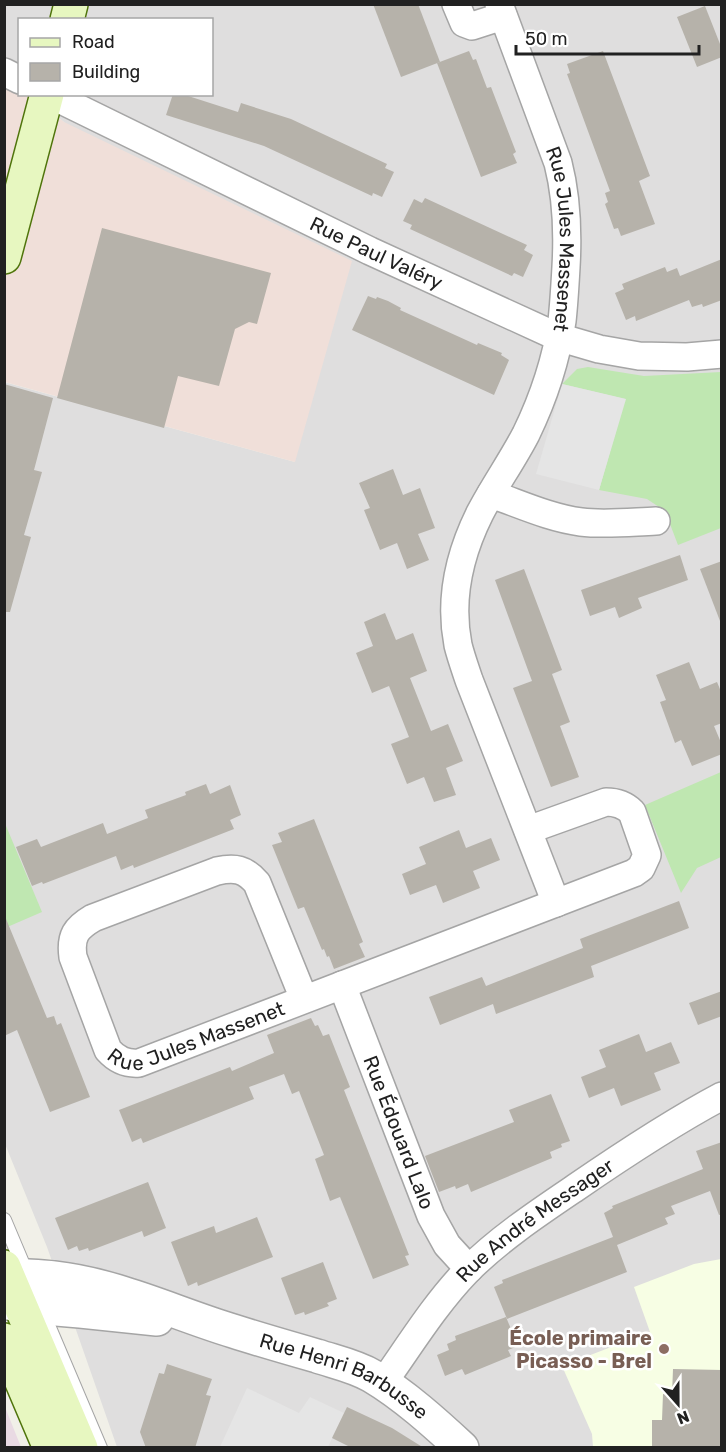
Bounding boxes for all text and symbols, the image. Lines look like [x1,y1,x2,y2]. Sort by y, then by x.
legend [18,18,213,96]
scale bar [516,18,699,56]
text: 50 m [525,28,568,50]
text: Road [72,31,115,53]
text: Building [72,61,140,83]
street label: Rue Jules Massenet [541,143,579,334]
street label: Rue Paul Valéry [306,212,447,295]
street label: Rue Jules Massenet [103,996,288,1075]
street label: Rue Édouard Lalo [358,1052,439,1213]
street label: Rue André Messager [451,1153,618,1287]
place label: École primaire Picasso - Brel [509,1326,652,1373]
street label: Rue Henri Barbusse [257,1328,433,1424]
marker: École primaire Picasso - Brel [657,1342,671,1356]
north arrow [648,1374,708,1434]
text: N [674,1407,692,1428]

